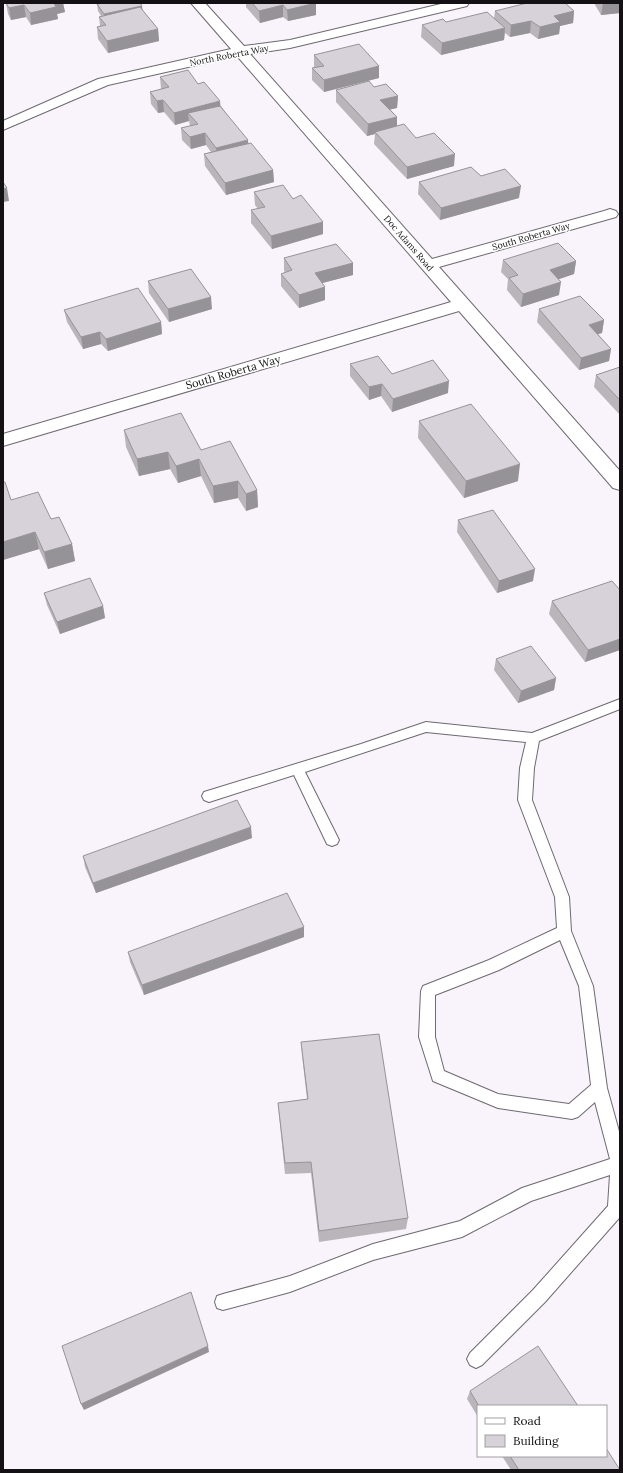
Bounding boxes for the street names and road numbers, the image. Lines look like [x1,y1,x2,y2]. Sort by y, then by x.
street label: North Roberta Way [188,42,270,68]
street label: Doc Adams Road [382,213,437,274]
street label: South Roberta Way [491,220,571,252]
street label: South Roberta Way [184,352,282,392]

